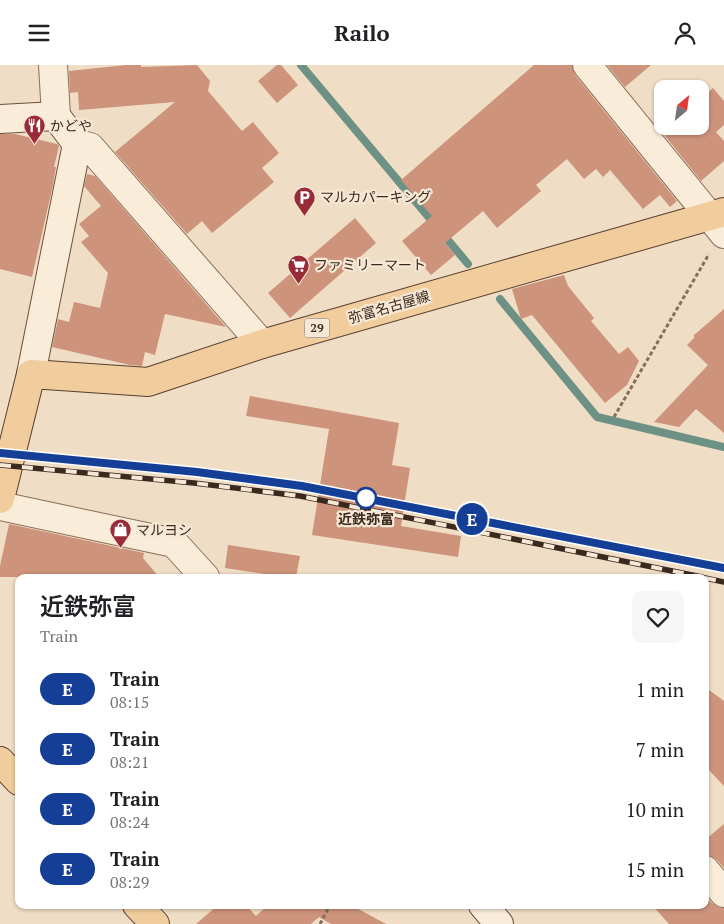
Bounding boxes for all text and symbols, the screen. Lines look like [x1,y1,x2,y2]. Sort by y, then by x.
text: Railo [334,18,390,47]
icon: menu [25,19,53,47]
icon: person [671,19,699,47]
north arrow [654,80,709,135]
map controls [654,80,709,135]
restaurant icon: かどや [22,114,46,145]
place label: かどや [50,116,92,135]
parking icon: マルカパーキング [292,185,316,216]
place label: マルカパーキング [320,187,431,206]
supermarket icon: ファミリーマート [286,253,310,284]
place label: ファミリーマート [314,255,426,274]
street label: 弥富名古屋線 [346,286,432,327]
road number: 29 [304,319,330,337]
marker: 近鉄弥富 [355,487,377,509]
line badge: E [456,503,488,535]
text: E [467,507,477,531]
place label: 近鉄弥富 [338,509,394,528]
shop icon: マルヨシ [108,518,132,549]
place label: マルヨシ [136,520,192,539]
text: 近鉄弥富 [40,590,136,622]
button: heart [632,591,684,643]
text: Train [40,625,78,647]
text: Train [110,666,159,691]
text: E [62,677,73,701]
text: 1 min [636,677,684,702]
text: 08:15 [110,691,149,713]
text: Train [110,726,159,751]
text: E [62,737,73,761]
text: 7 min [636,737,684,762]
text: 08:21 [110,751,149,773]
text: Train [110,786,159,811]
text: E [62,797,73,821]
text: 10 min [626,797,684,822]
text: 08:24 [110,811,149,833]
text: Train [110,846,159,871]
text: E [62,857,73,881]
text: 15 min [626,857,684,882]
text: 08:29 [110,871,149,893]

